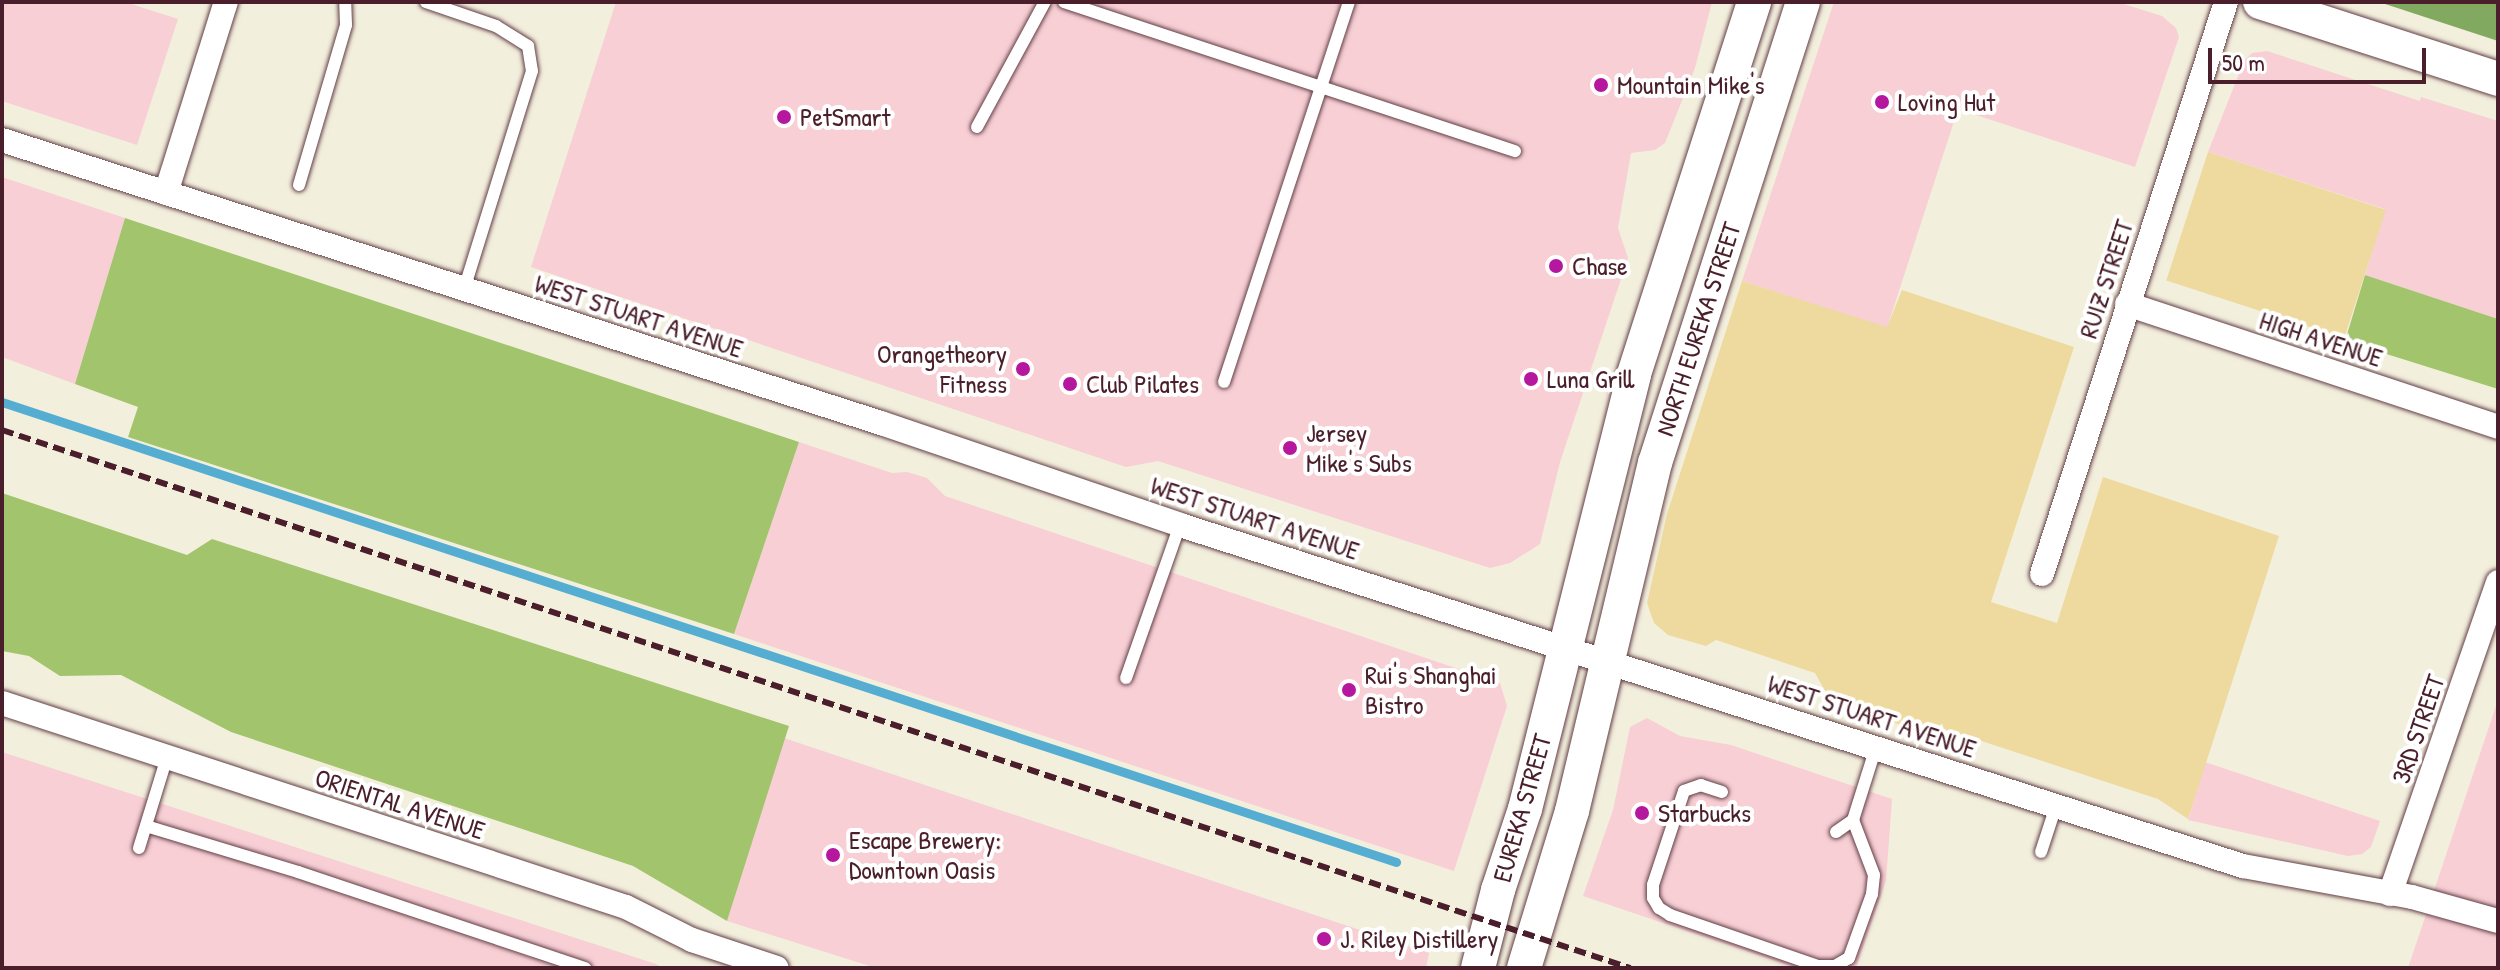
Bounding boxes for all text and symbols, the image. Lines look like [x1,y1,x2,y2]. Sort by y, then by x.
scale bar [2212,32,2430,82]
text: 50 m [2222,46,2265,78]
place label: Mountain Mike's [1617,69,1764,101]
marker: Mountain Mike's [1592,76,1610,94]
place label: Loving Hut [1898,86,1995,118]
marker: Loving Hut [1873,93,1891,111]
place label: PetSmart [800,101,891,133]
marker: PetSmart [775,108,793,126]
street label: RUIZ STREET [2072,216,2140,342]
street label: NORTH EUREKA STREET [1649,218,1747,440]
place label: Chase [1572,250,1628,282]
marker: Chase [1547,257,1565,275]
street label: WEST STUART AVENUE [531,268,747,364]
street label: HIGH AVENUE [2256,304,2386,374]
place label: Orangetheory Fitness [877,338,1007,400]
marker: Orangetheory Fitness [1014,360,1032,378]
place label: Luna Grill [1547,363,1635,395]
place label: Club Pilates [1086,368,1199,400]
marker: Luna Grill [1522,370,1540,388]
marker: Club Pilates [1061,375,1079,393]
place label: Jersey Mike's Subs [1306,417,1412,478]
marker: Jersey Mike's Subs [1281,439,1299,457]
street label: WEST STUART AVENUE [1147,470,1363,566]
place label: Rui's Shanghai Bistro [1365,659,1497,720]
street label: WEST STUART AVENUE [1764,668,1980,764]
street label: 3RD STREET [2385,671,2451,787]
marker: Rui's Shanghai Bistro [1340,681,1358,699]
street label: EUREKA STREET [1486,730,1558,886]
street label: ORIENTAL AVENUE [311,762,489,846]
place label: Starbucks [1658,797,1751,829]
marker: Starbucks [1633,804,1651,822]
place label: Escape Brewery: Downtown Oasis [849,824,1001,886]
marker: Escape Brewery: Downtown Oasis [824,846,842,864]
place label: J. Riley Distillery [1340,923,1499,955]
marker: J. Riley Distillery [1315,930,1333,948]

